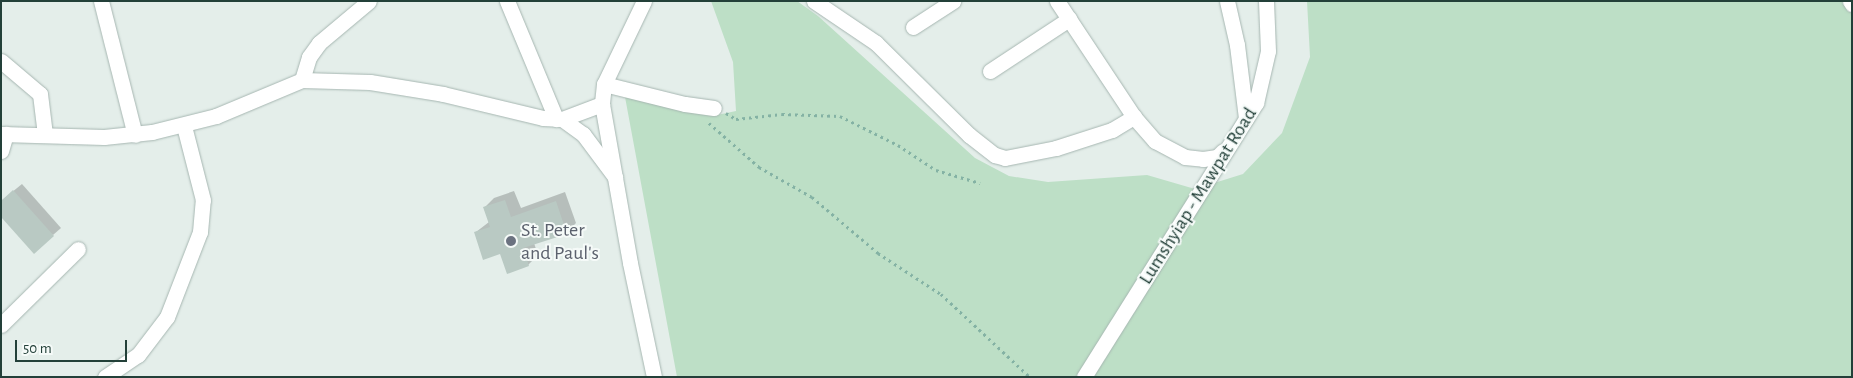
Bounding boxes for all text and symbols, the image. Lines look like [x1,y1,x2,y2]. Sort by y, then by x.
street label: Lumshyiap - Mawpat Road [1134,103,1262,289]
place label: St. Peter and Paul's [521,218,599,265]
marker: St. Peter and Paul's [505,235,517,247]
scale bar [18,330,130,362]
text: 50 m [23,341,52,356]

